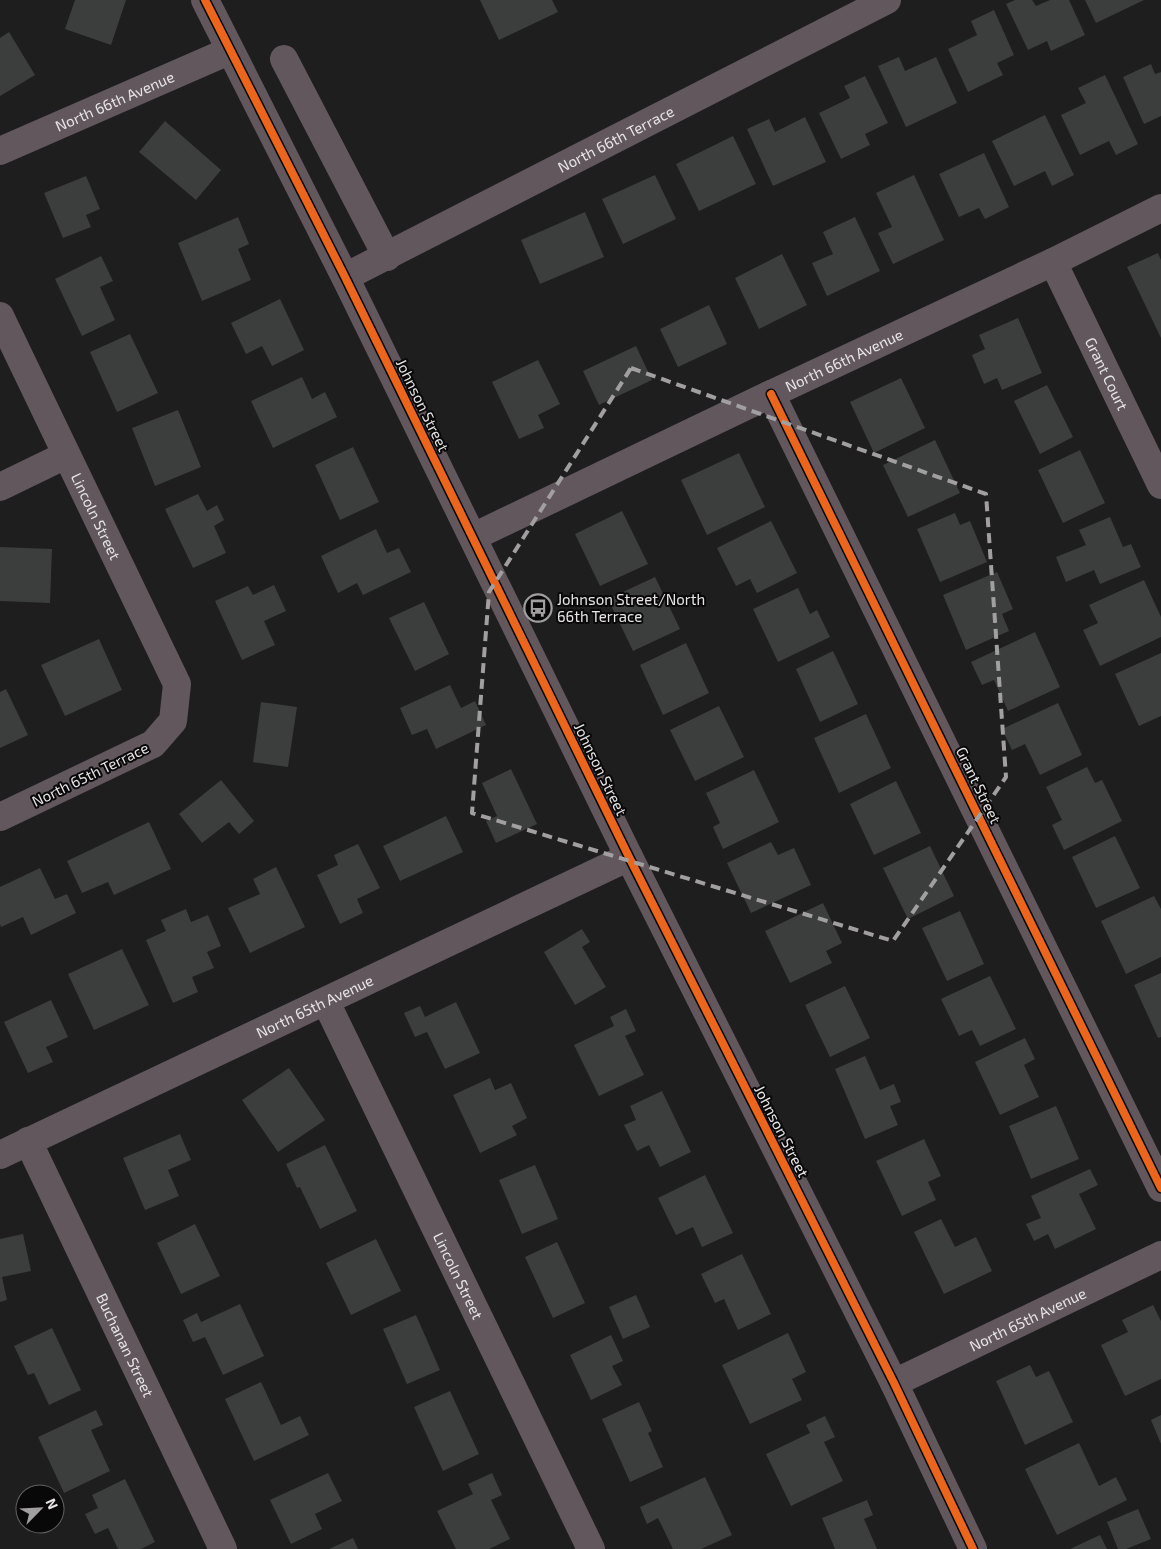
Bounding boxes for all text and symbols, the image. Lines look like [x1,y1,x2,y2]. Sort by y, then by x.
street label: North 66th Avenue [52,67,177,135]
street label: North 66th Terrace [555,101,677,176]
street label: North 66th Avenue [782,325,906,395]
street label: Grant Court [1082,334,1132,413]
street label: Johnson Street [393,356,453,455]
street label: Lincoln Street [68,470,125,563]
place label: Johnson Street/North 66th Terrace [557,590,705,625]
bus stop icon: Johnson Street/North 66th Terrace [523,593,553,623]
street label: Johnson Street [571,720,631,819]
street label: North 65th Terrace [29,738,151,810]
street label: Grant Street [953,744,1005,827]
street label: North 65th Avenue [253,971,376,1041]
street label: Johnson Street [751,1082,813,1180]
street label: Lincoln Street [430,1229,487,1322]
street label: North 65th Avenue [966,1283,1089,1355]
street label: Buchanan Street [93,1290,158,1400]
north arrow [15,1484,65,1534]
text: N [43,1495,62,1512]

